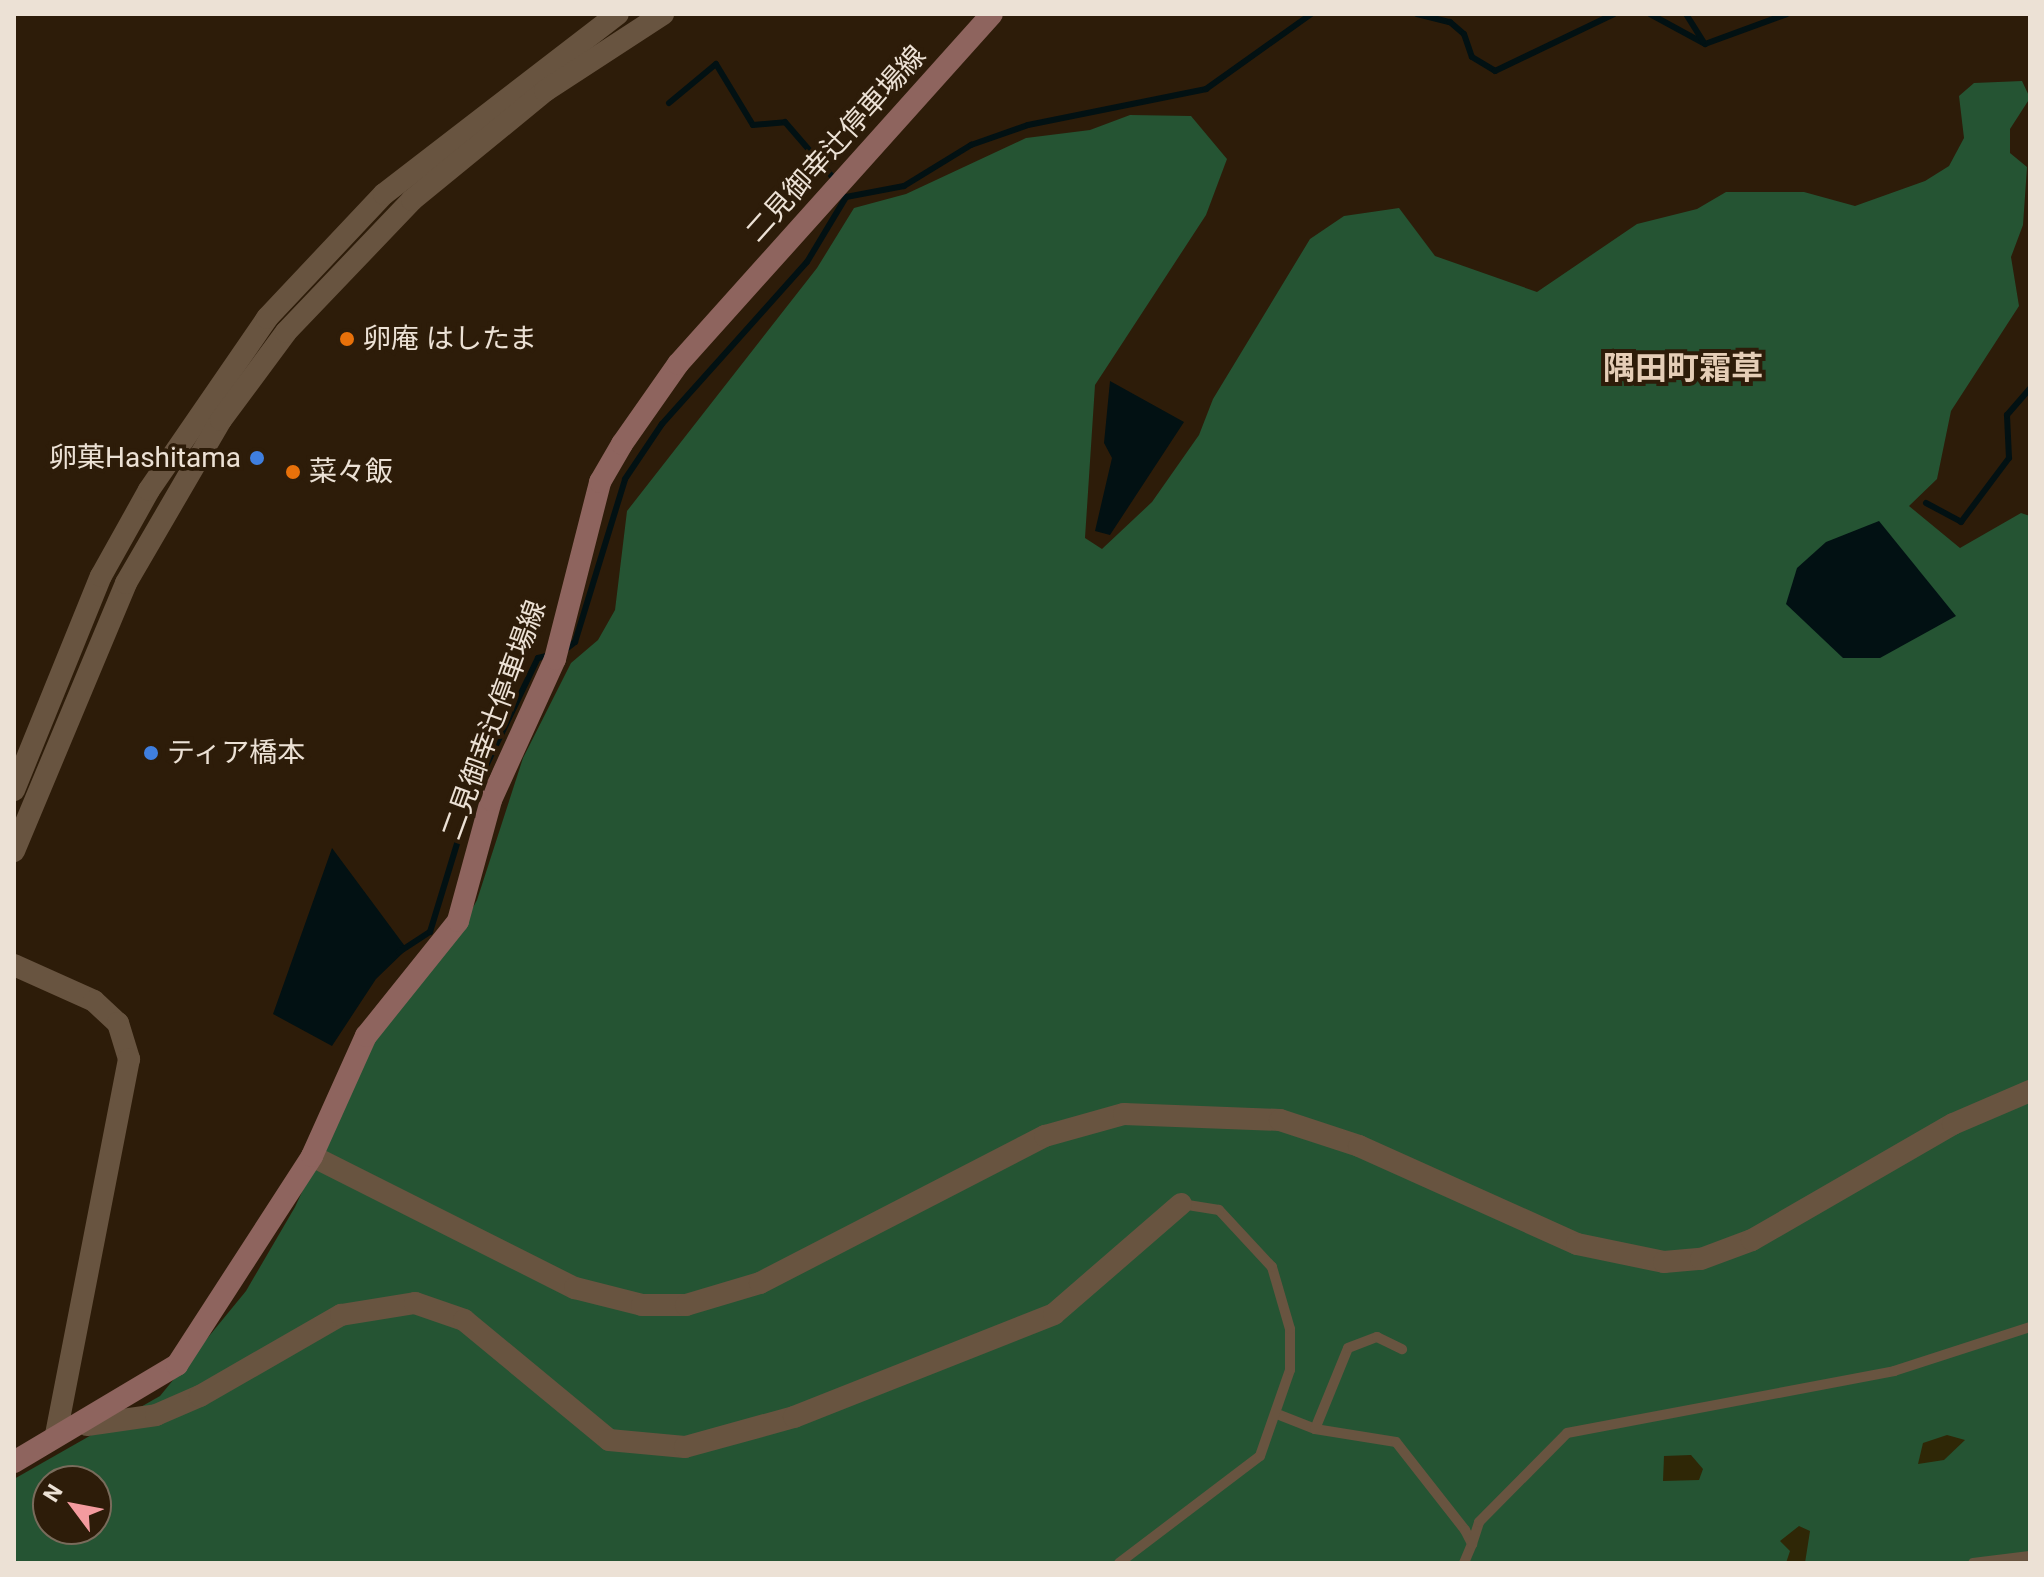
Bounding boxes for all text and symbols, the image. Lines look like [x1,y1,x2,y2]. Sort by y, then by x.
street label: 二見御幸辻停車場線 [739,39,933,249]
place label: 卵庵 はしたま [363,322,538,356]
marker: 卵庵 はしたま [338,330,356,348]
district label: 隅田町霜草 [1603,349,1763,387]
place label: 卵菓Hashitama [49,441,241,475]
marker: 卵菓Hashitama [248,449,266,467]
place label: 菜々飯 [309,455,393,489]
marker: 菜々飯 [284,463,302,481]
street label: 二見御幸辻停車場線 [435,596,553,844]
place label: ティア橋本 [167,736,307,770]
marker: ティア橋本 [142,744,160,762]
north arrow [32,1465,112,1545]
text: N [38,1480,68,1506]

